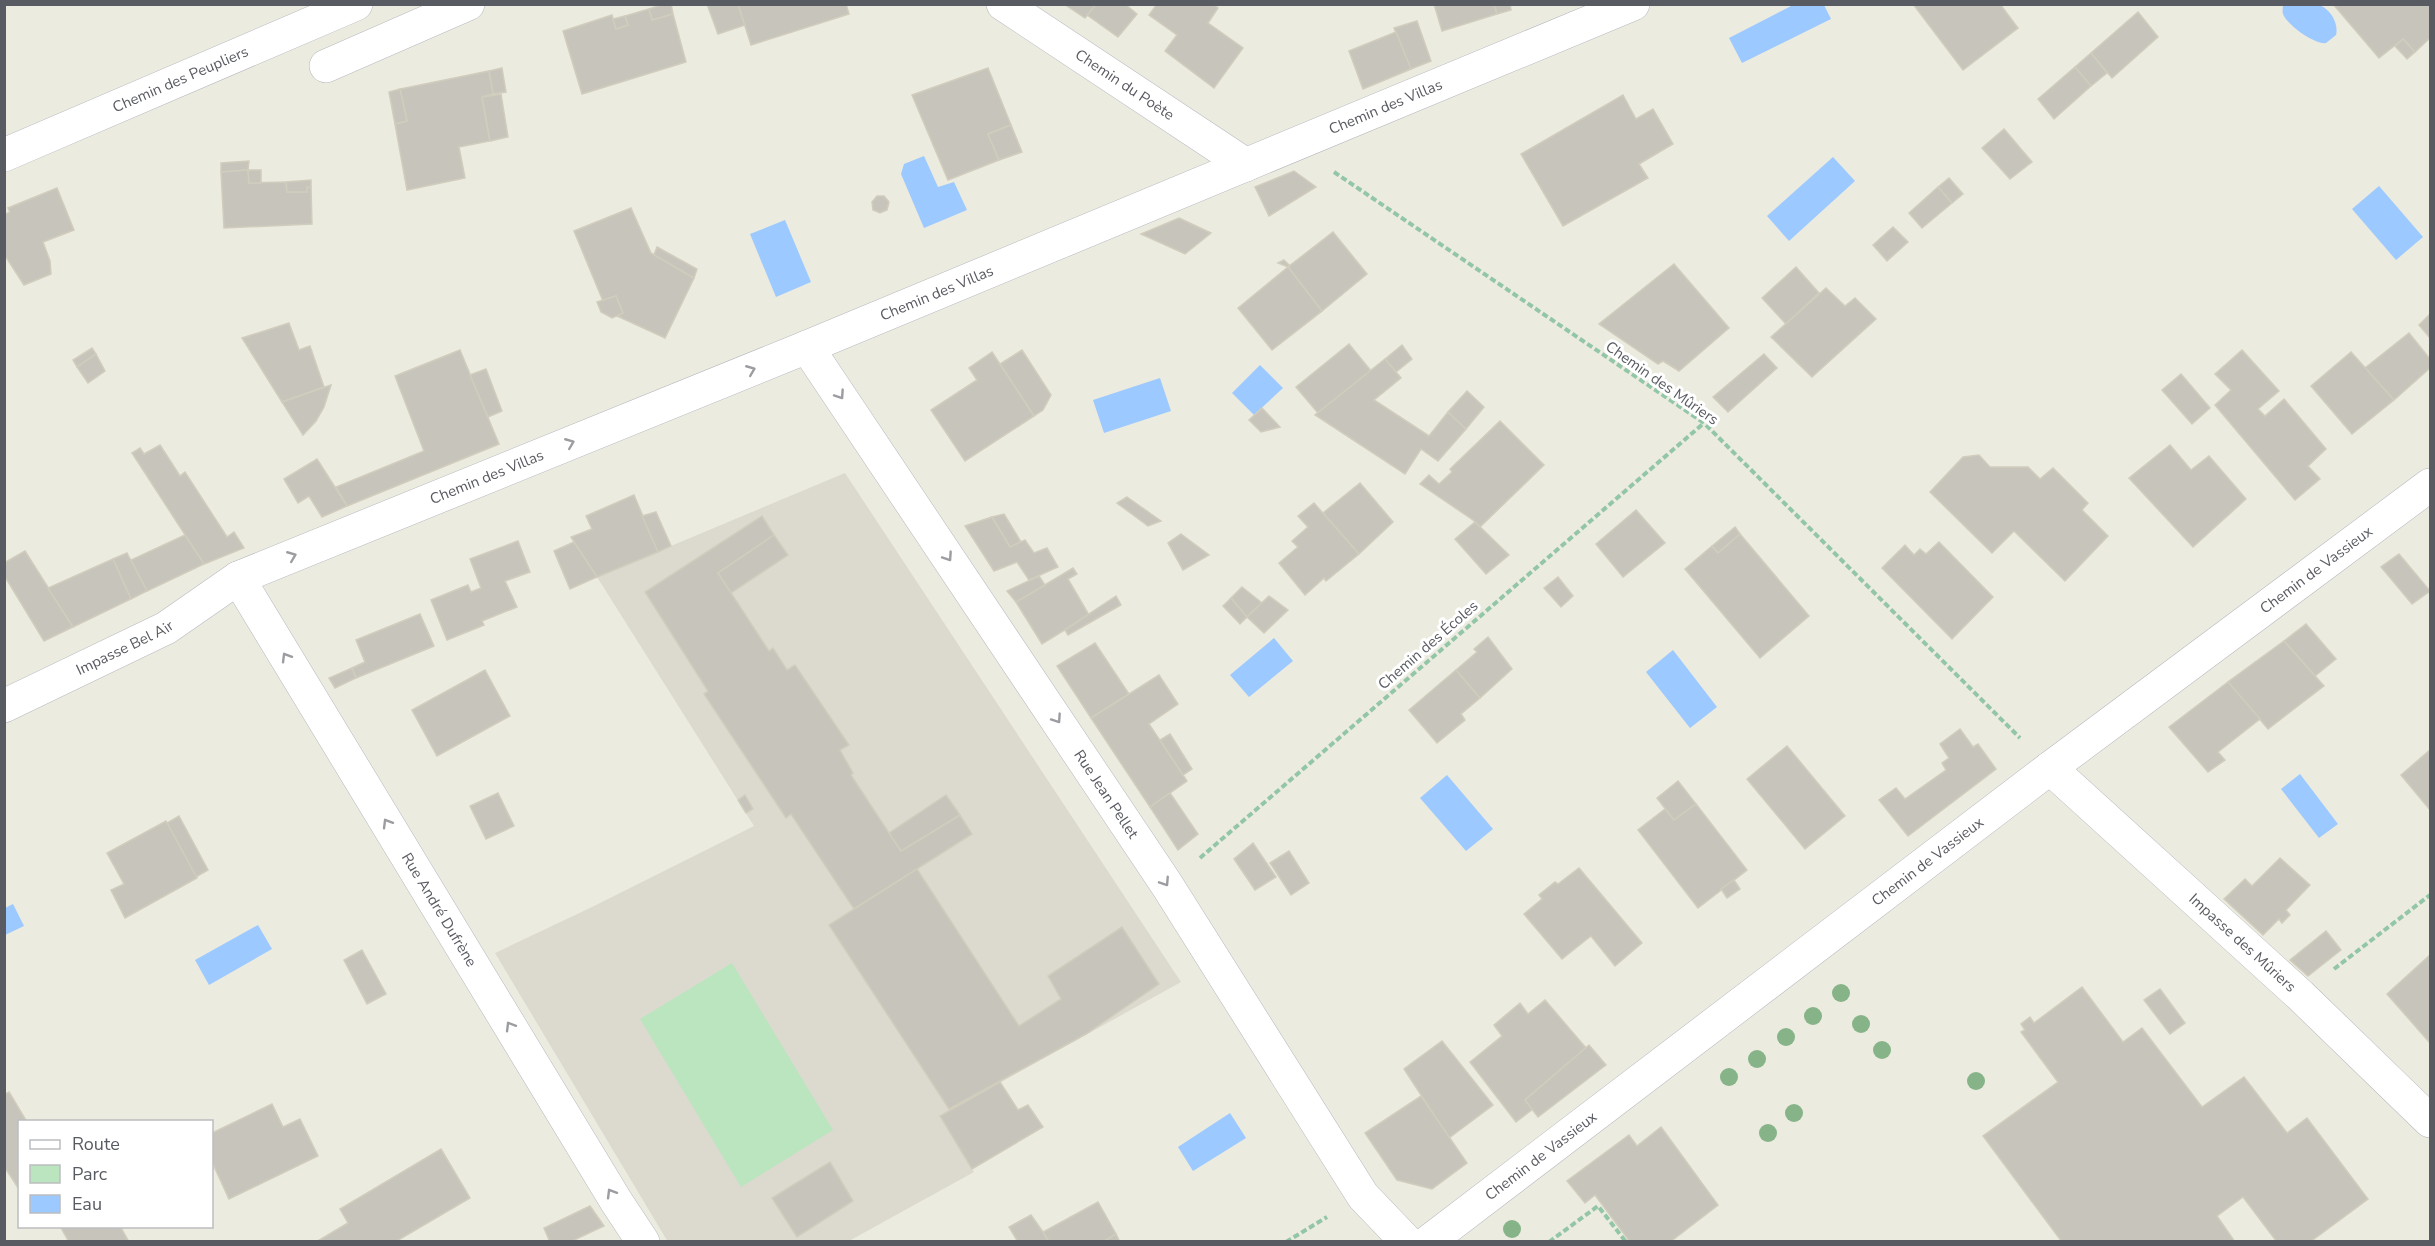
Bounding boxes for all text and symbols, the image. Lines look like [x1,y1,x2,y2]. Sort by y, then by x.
street label: Chemin des Peupliers [109,41,251,117]
street label: Chemin du Poète [1071,45,1178,125]
street label: Chemin des Villas [1326,74,1445,139]
street label: Chemin des Villas [877,261,996,326]
street label: Chemin des Mûriers [1602,336,1722,430]
one-way arrow [745,365,756,377]
one-way arrow [833,389,844,400]
one-way arrow [564,438,575,450]
street label: Chemin des Villas [427,445,547,509]
street label: Chemin de Vassieux [2256,521,2377,618]
one-way arrow [286,551,297,563]
one-way arrow [941,551,952,562]
street label: Chemin des Écoles [1374,596,1482,694]
street label: Impasse Bel Air [73,615,178,680]
one-way arrow [282,652,293,663]
one-way arrow [1050,713,1061,724]
street label: Rue Jean Pellet [1069,746,1143,843]
street label: Chemin de Vassieux [1868,812,1988,910]
one-way arrow [383,819,394,829]
street label: Rue André Dufrène [397,849,482,970]
one-way arrow [1157,876,1169,886]
street label: Impasse des Mûriers [2185,889,2300,997]
one-way arrow [506,1022,517,1032]
street label: Chemin de Vassieux [1481,1107,1601,1205]
legend [18,1120,213,1228]
text: Route [72,1132,120,1156]
text: Parc [72,1162,107,1186]
one-way arrow [607,1189,619,1199]
text: Eau [72,1192,102,1216]

